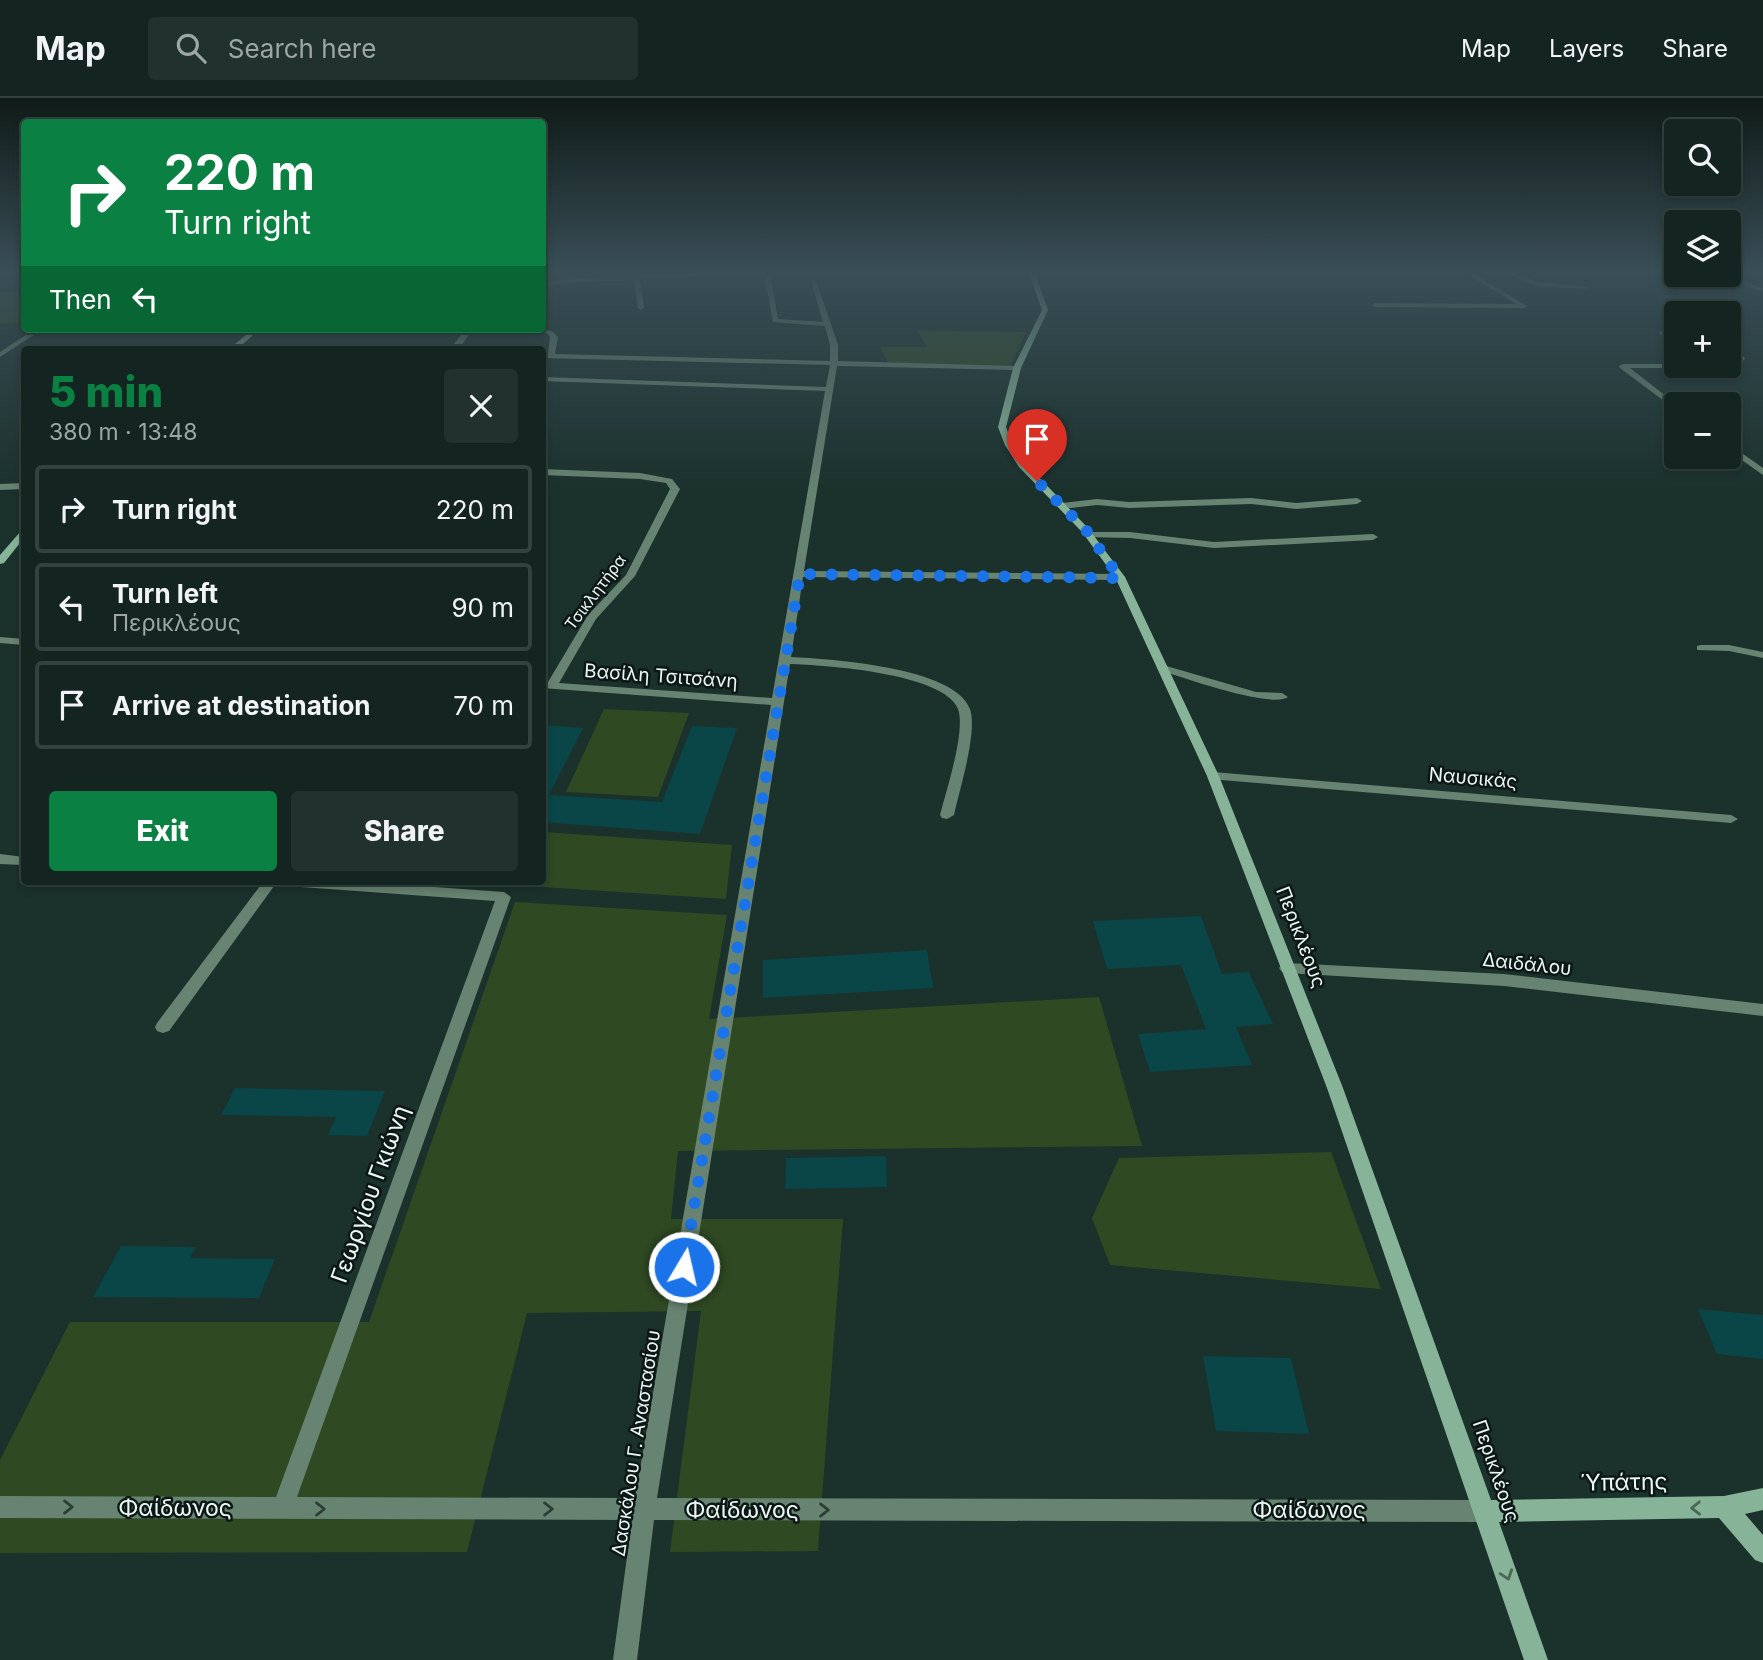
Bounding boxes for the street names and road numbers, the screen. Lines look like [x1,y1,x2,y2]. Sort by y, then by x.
street label: Τσικλητήρα [560,550,630,634]
street label: Βασίλη Τσιτσάνη [583,659,739,693]
street label: Ναυσικάς [1428,763,1518,793]
street label: Περικλέους [1271,883,1331,991]
street label: Δαιδάλου [1481,948,1573,980]
street label: Γεωργίου Γκιώνη [325,1101,415,1287]
street label: Δασκάλου Γ. Αναστασίου [607,1328,665,1558]
street label: Περικλέους [1468,1417,1524,1525]
street label: Ύπάτης [1580,1467,1668,1497]
street label: Φαίδωνος [118,1494,232,1522]
street label: Φαίδωνος [685,1496,799,1524]
street label: Φαίδωνος [1252,1496,1366,1524]

